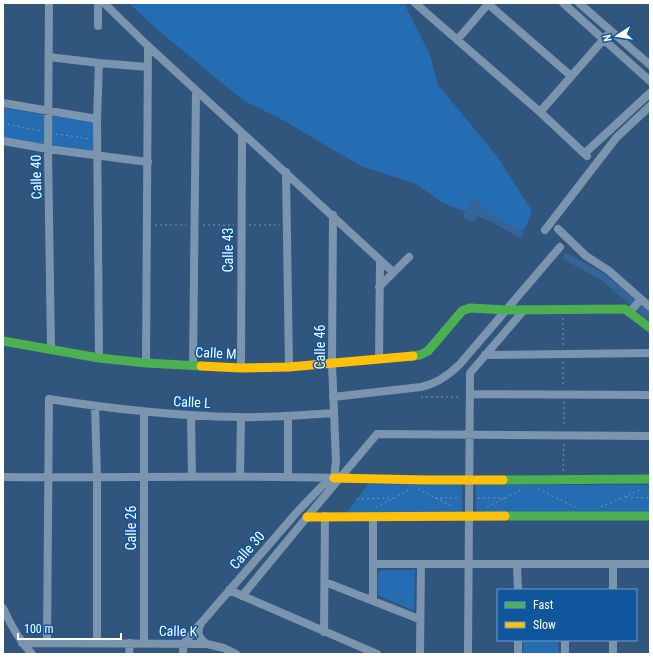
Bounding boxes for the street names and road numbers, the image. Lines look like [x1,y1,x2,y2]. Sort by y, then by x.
street label: Calle 40 [28,154,44,199]
street label: Calle 43 [220,228,236,272]
street label: Calle 46 [312,325,328,369]
street label: Calle M [195,344,237,362]
street label: Calle L [173,393,211,411]
street label: Calle 26 [123,506,139,550]
street label: Calle 30 [226,528,268,572]
street label: Calle K [159,623,198,639]

